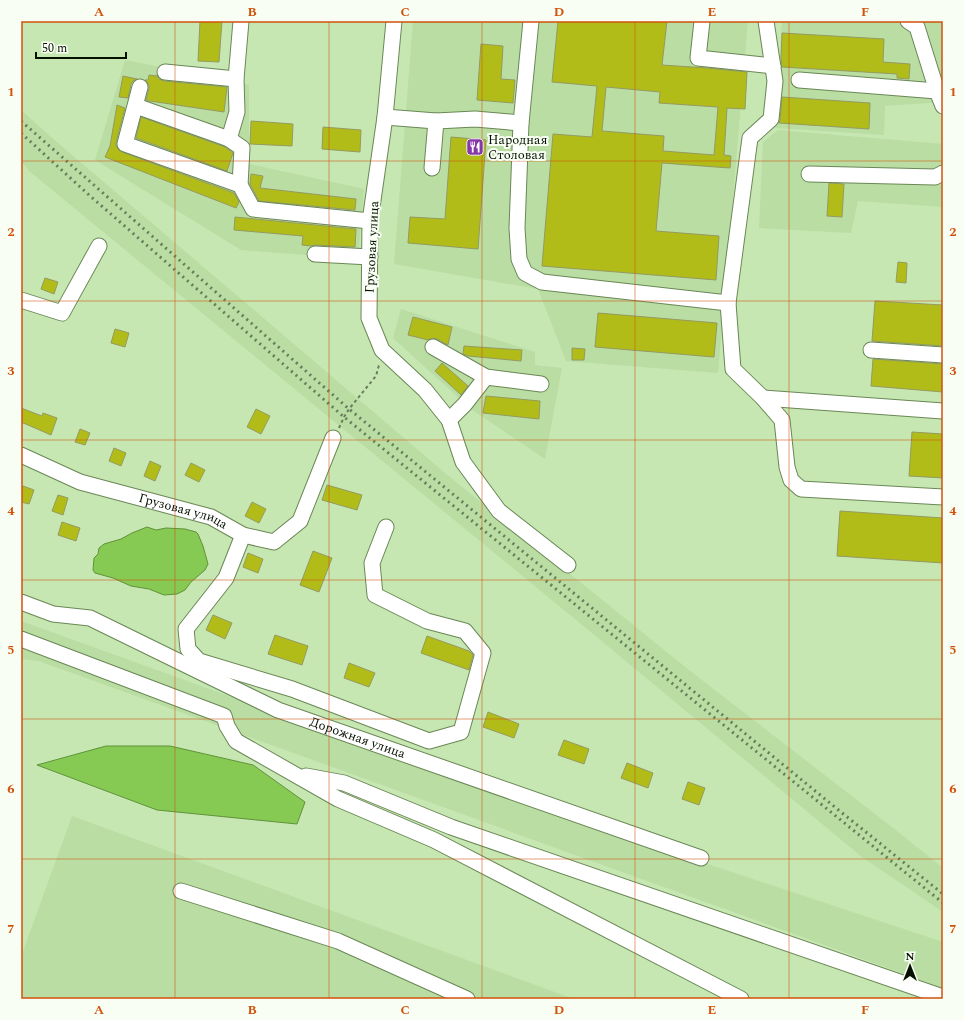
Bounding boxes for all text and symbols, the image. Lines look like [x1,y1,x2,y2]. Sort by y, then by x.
text: A [94,2,104,22]
text: B [247,2,257,22]
text: C [400,2,410,22]
text: D [554,2,564,22]
text: E [708,2,717,22]
text: F [861,2,869,22]
scale bar [36,34,126,60]
text: 50 m [42,39,67,58]
text: 1 [7,82,15,102]
text: 1 [949,82,957,102]
place label: Народная Столовая [488,130,547,165]
restaurant icon: Народная Столовая [465,137,485,157]
street label: Грузовая улица [360,200,384,294]
text: 2 [7,222,15,242]
text: 2 [949,222,957,242]
text: 3 [7,361,15,381]
text: 3 [949,361,957,381]
street label: Грузовая улица [136,488,232,535]
text: 4 [7,501,15,521]
text: 4 [949,501,957,521]
text: 5 [7,640,15,660]
text: 5 [949,640,957,660]
street label: Дорожная улица [307,712,409,764]
text: 6 [7,779,15,799]
text: 6 [949,779,957,799]
text: 7 [7,919,15,939]
text: 7 [949,919,957,939]
north arrow [890,946,930,986]
text: N [906,948,915,965]
text: A [94,1000,104,1020]
text: B [247,1000,257,1020]
text: C [400,1000,410,1020]
text: D [554,1000,564,1020]
text: E [708,1000,717,1020]
text: F [861,1000,869,1020]

